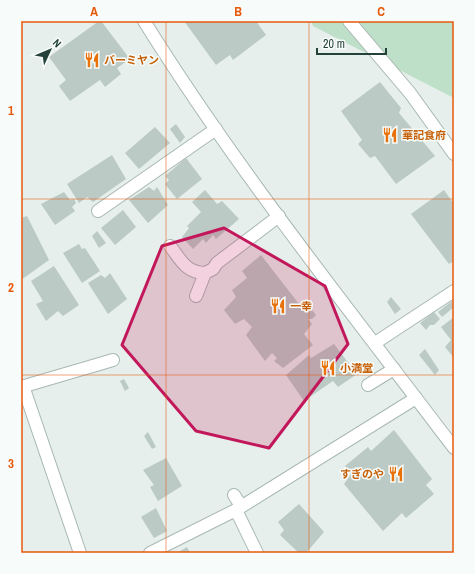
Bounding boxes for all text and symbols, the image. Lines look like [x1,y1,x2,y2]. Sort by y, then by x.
text: A [90,3,98,20]
text: B [234,3,242,20]
text: C [377,3,385,20]
north arrow [30,30,70,70]
scale bar [317,30,386,56]
text: N [50,36,64,50]
text: 20 m [323,36,345,52]
restaurant icon: バーミヤン [83,51,101,69]
place label: バーミヤン [104,53,159,67]
text: 1 [8,102,14,119]
restaurant icon: 華記食府 [381,126,399,144]
place label: 華記食府 [402,128,446,142]
text: 2 [8,279,14,296]
restaurant icon: 一幸 [269,297,287,315]
place label: 一幸 [290,299,312,313]
restaurant icon: 小満堂 [319,359,337,377]
place label: 小満堂 [340,361,373,375]
text: 3 [8,455,14,472]
restaurant icon: すぎのや [387,465,405,483]
place label: すぎのや [340,467,384,481]

